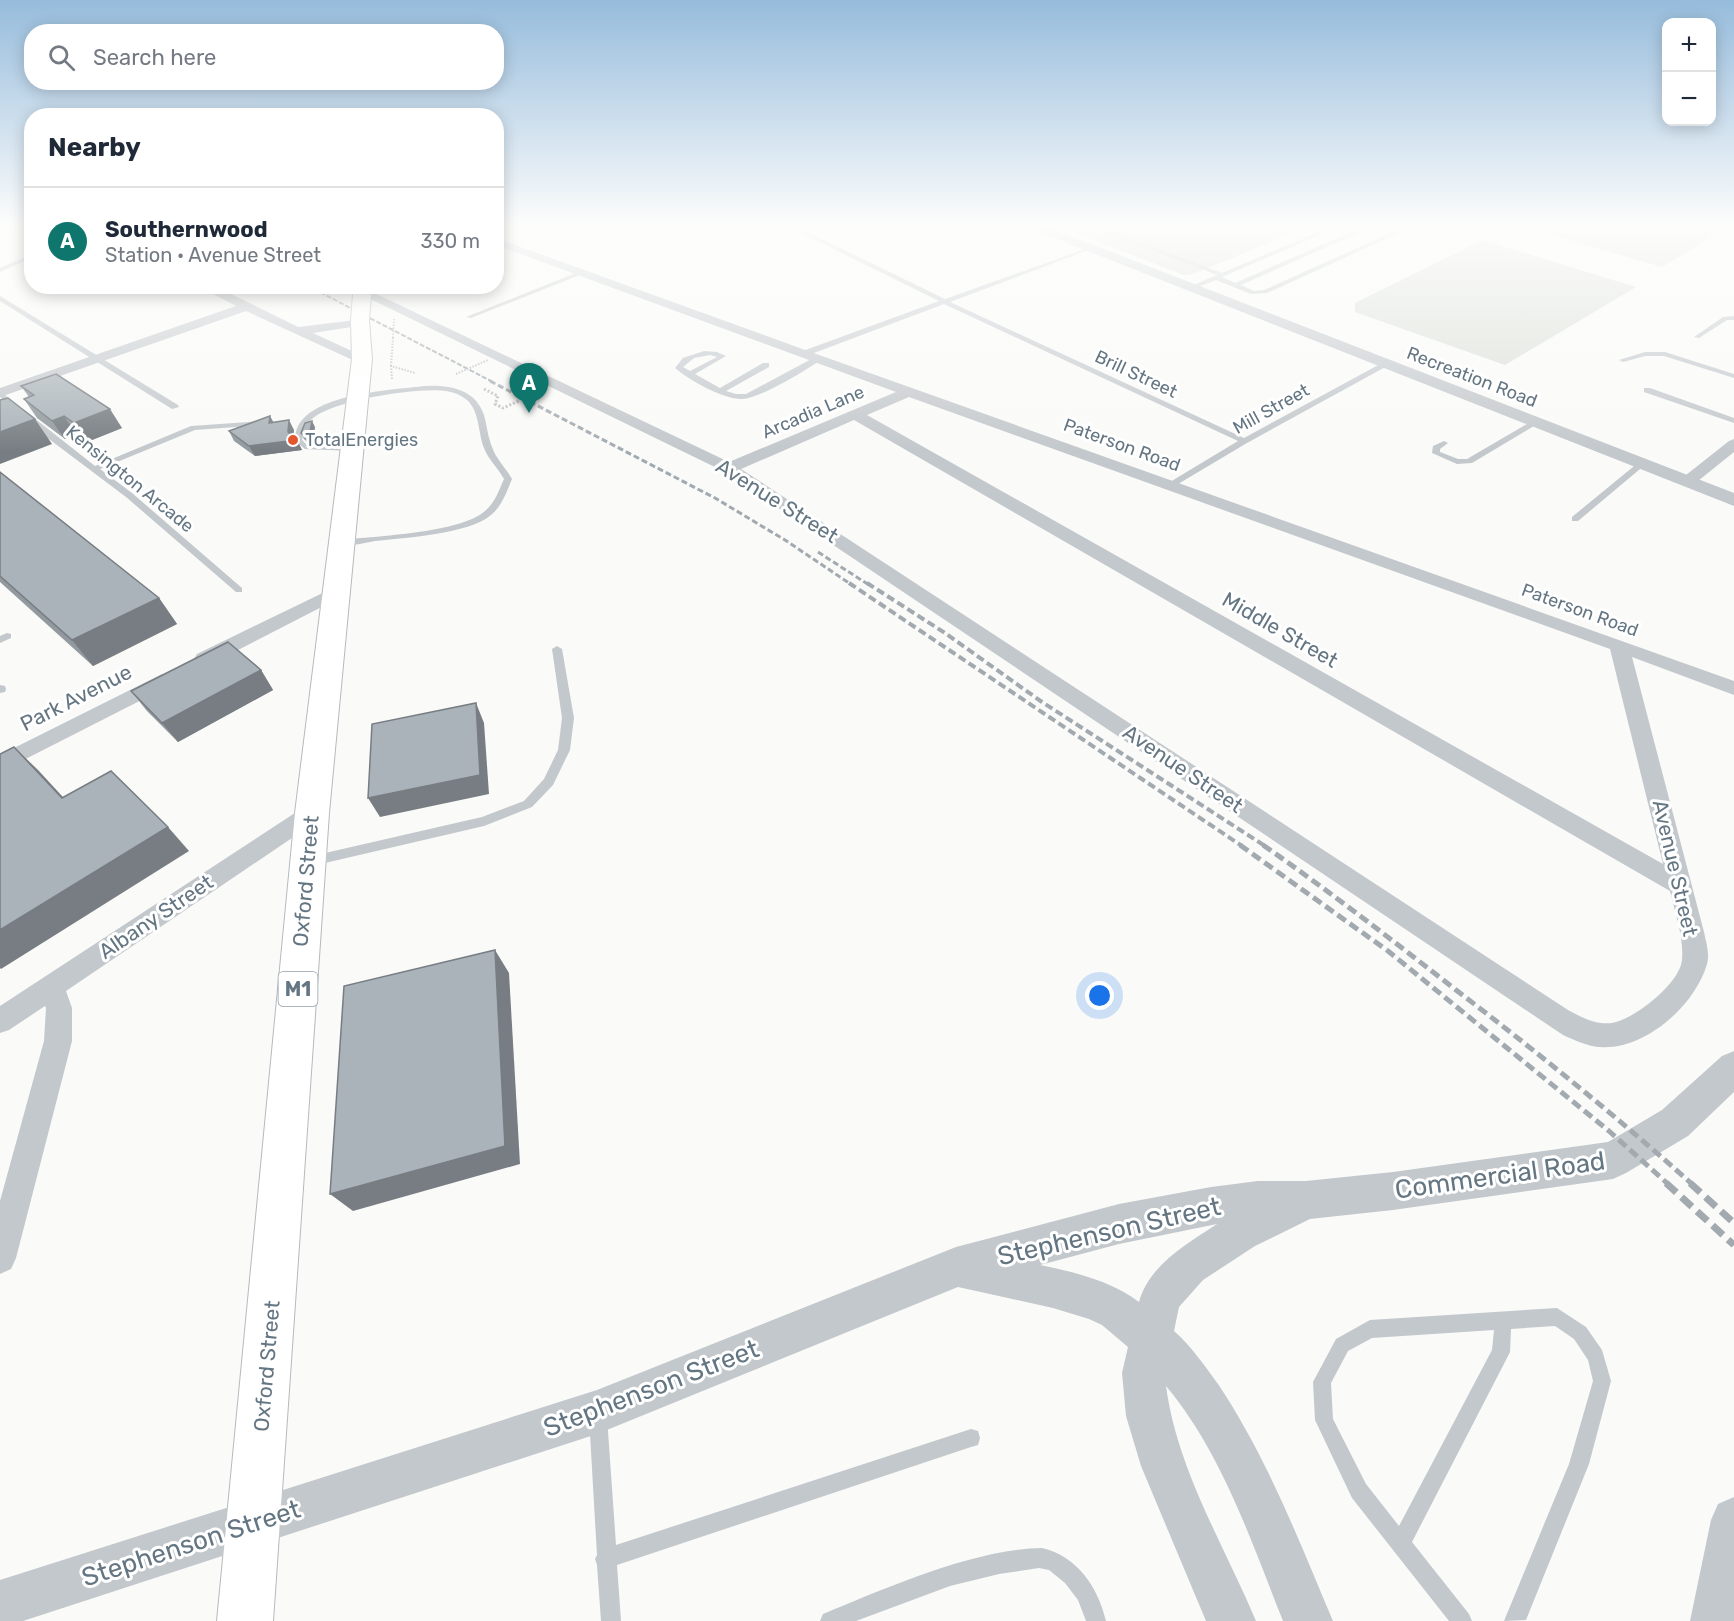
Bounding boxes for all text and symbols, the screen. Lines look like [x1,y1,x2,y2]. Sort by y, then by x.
map controls [1662,18,1716,126]
button: + [1662,18,1716,72]
search box [24,24,504,90]
icon: search [45,41,78,74]
text: Search here [93,44,216,71]
button: − [1662,72,1716,126]
text: Nearby [48,132,141,163]
text: Southernwood [105,216,268,243]
text: A [60,229,75,253]
text: 330 m [421,229,480,253]
text: Station · Avenue Street [105,243,321,267]
street label: Recreation Road [1404,342,1540,412]
street label: Brill Street [1091,345,1181,403]
pin: A [510,364,548,413]
street label: Mill Street [1229,379,1313,439]
street label: Arcadia Lane [758,381,868,443]
street label: Paterson Road [1061,414,1183,476]
street label: Kensington Arcade [62,421,198,537]
place label: TotalEnergies [305,429,418,451]
marker: TotalEnergies [286,433,300,447]
street label: Avenue Street [712,453,843,548]
street label: Paterson Road [1519,579,1641,641]
street label: Middle Street [1218,586,1343,673]
street label: Park Avenue [16,659,136,736]
street label: Avenue Street [1118,719,1248,818]
street label: Avenue Street [1648,797,1703,939]
street label: Oxford Street [287,814,324,948]
street label: Albany Street [94,869,218,964]
road number: M1 [278,972,318,1006]
your location [1085,981,1114,1010]
street label: Commercial Road [1393,1145,1607,1206]
street label: Stephenson Street [995,1191,1224,1272]
street label: Oxford Street [248,1299,285,1433]
street label: Stephenson Street [539,1333,763,1444]
street label: Stephenson Street [78,1494,304,1593]

